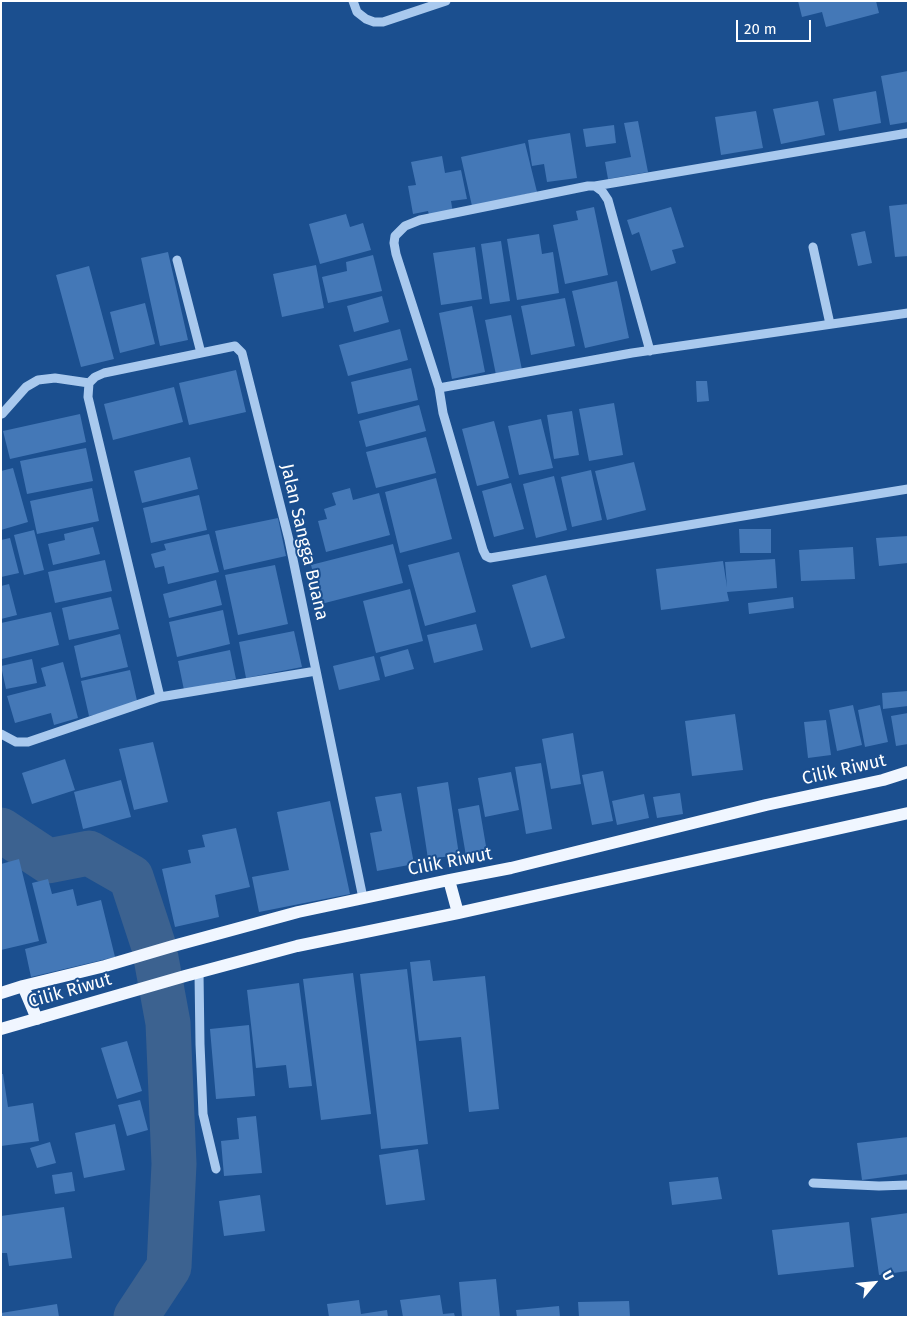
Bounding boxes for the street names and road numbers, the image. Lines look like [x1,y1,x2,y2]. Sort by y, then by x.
street label: Jalan Sangga Buana [275,462,333,622]
street label: Cilik Riwut [800,750,888,790]
street label: Cilik Riwut [406,843,494,881]
street label: Cilik Riwut [26,969,114,1013]

